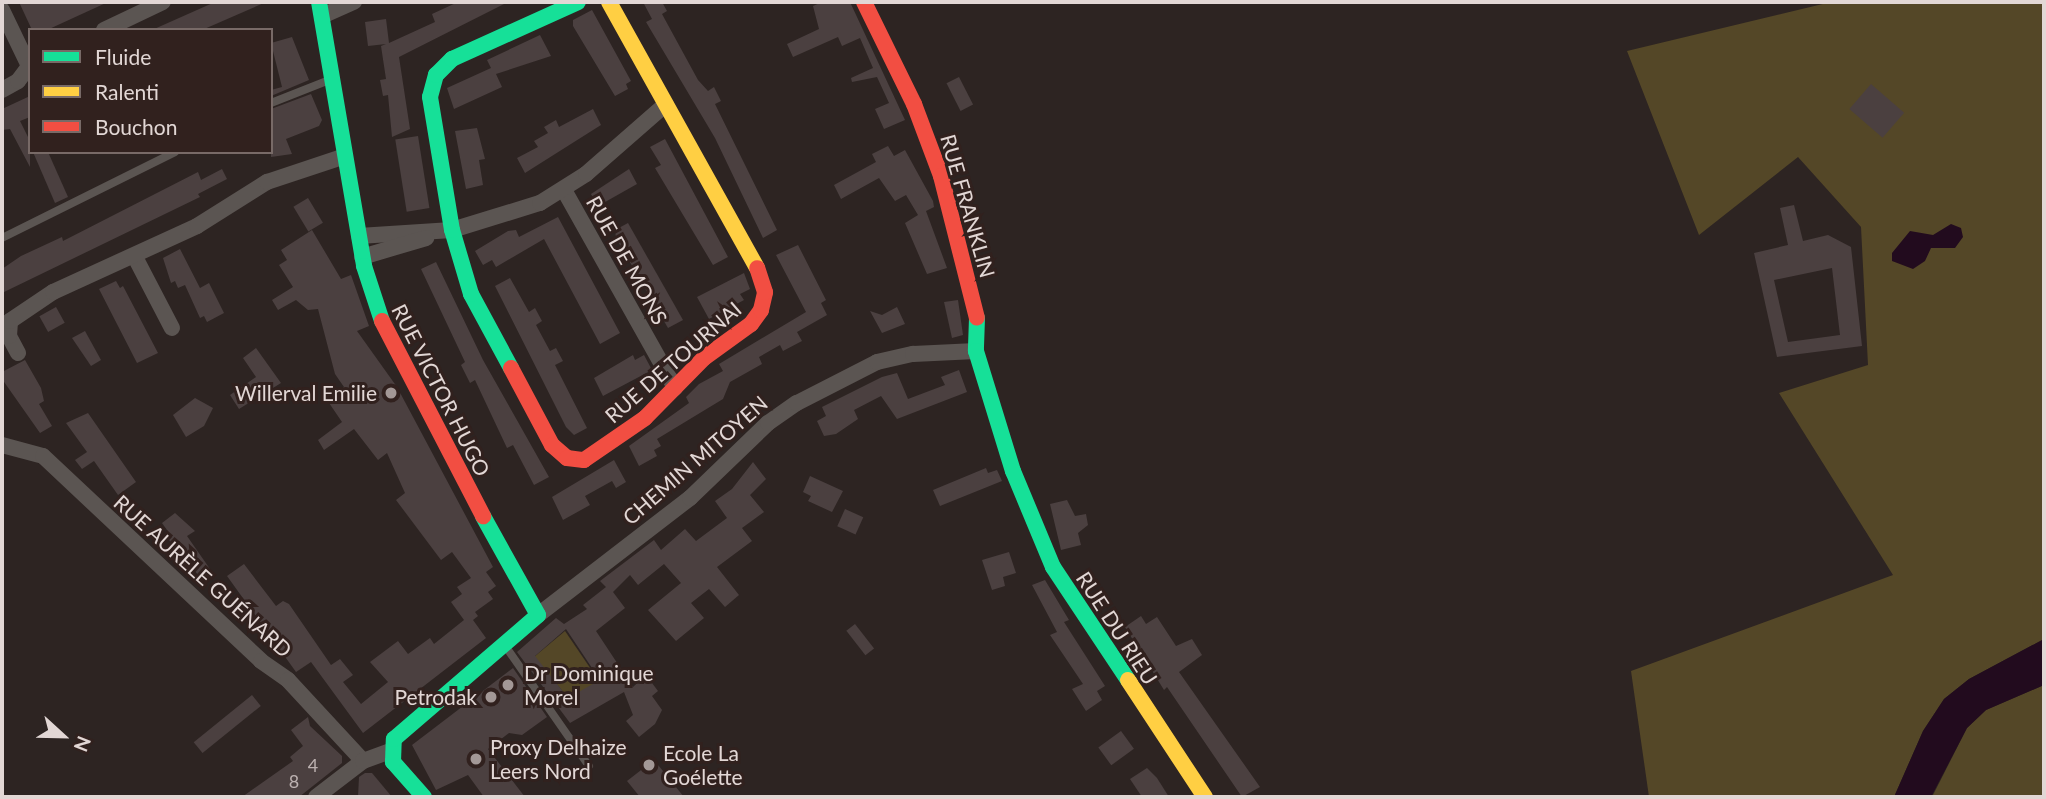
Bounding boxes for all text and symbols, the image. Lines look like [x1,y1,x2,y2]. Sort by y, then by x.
legend [28,28,273,154]
text: Fluide [95,44,151,69]
text: Ralenti [95,79,159,104]
text: Bouchon [95,114,177,139]
street label: RUE FRANKLIN [936,131,1000,281]
street label: RUE DE MONS [581,191,673,329]
street label: RUE DE TOURNAI [600,296,746,428]
street label: RUE VICTOR HUGO [386,299,496,481]
place label: Willerval Emilie [235,380,377,406]
marker: Willerval Emilie [383,385,399,401]
street label: CHEMIN MITOYEN [618,390,772,530]
street label: RUE AURÈLE GUÉNARD [109,489,297,663]
street label: RUE DU RIEU [1071,567,1163,689]
place label: Dr Dominique Morel [524,660,654,710]
marker: Dr Dominique Morel [498,675,518,695]
place label: Petrodak [394,684,477,710]
marker: Petrodak [483,689,499,705]
north arrow [28,701,98,771]
text: N [70,733,96,755]
place label: Proxy Delhaize Leers Nord [490,734,627,784]
place label: Ecole La Goélette [663,740,743,790]
marker: Proxy Delhaize Leers Nord [468,751,484,767]
house number: 4 [308,754,318,776]
marker: Ecole La Goélette [641,757,657,773]
house number: 8 [289,770,299,792]

